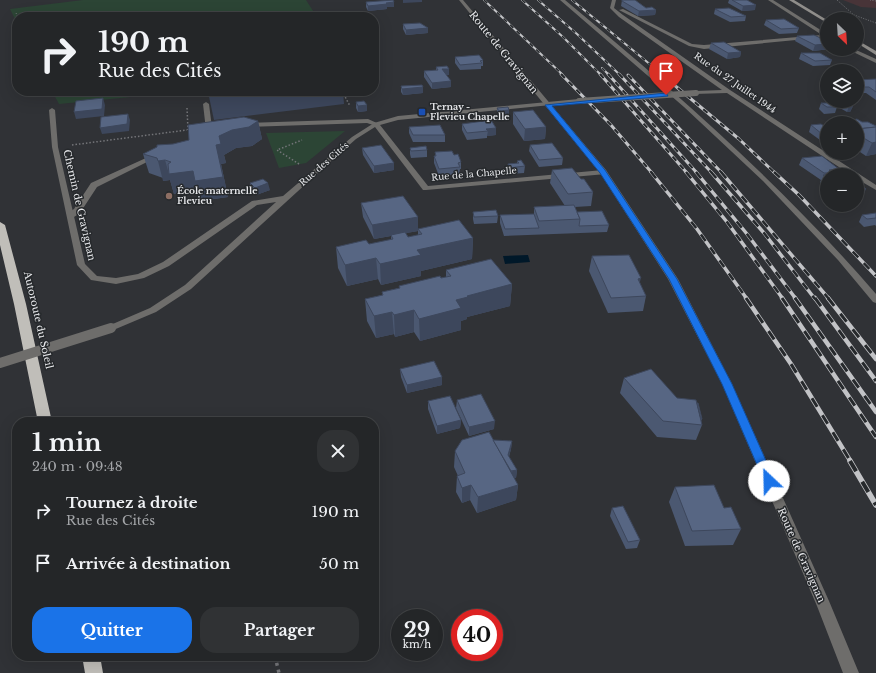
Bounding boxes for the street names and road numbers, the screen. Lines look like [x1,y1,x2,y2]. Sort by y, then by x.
street label: Route de Gravignan [466,8,541,96]
street label: Rue du 27 Juillet 1944 [692,50,779,115]
street label: Rue des Cités [297,139,351,188]
street label: Chemin de Gravignan [60,148,99,262]
street label: Rue de la Chapelle [431,164,517,183]
street label: Autoroute du Soleil [21,269,56,370]
street label: Route de Gravignan [775,506,828,605]

